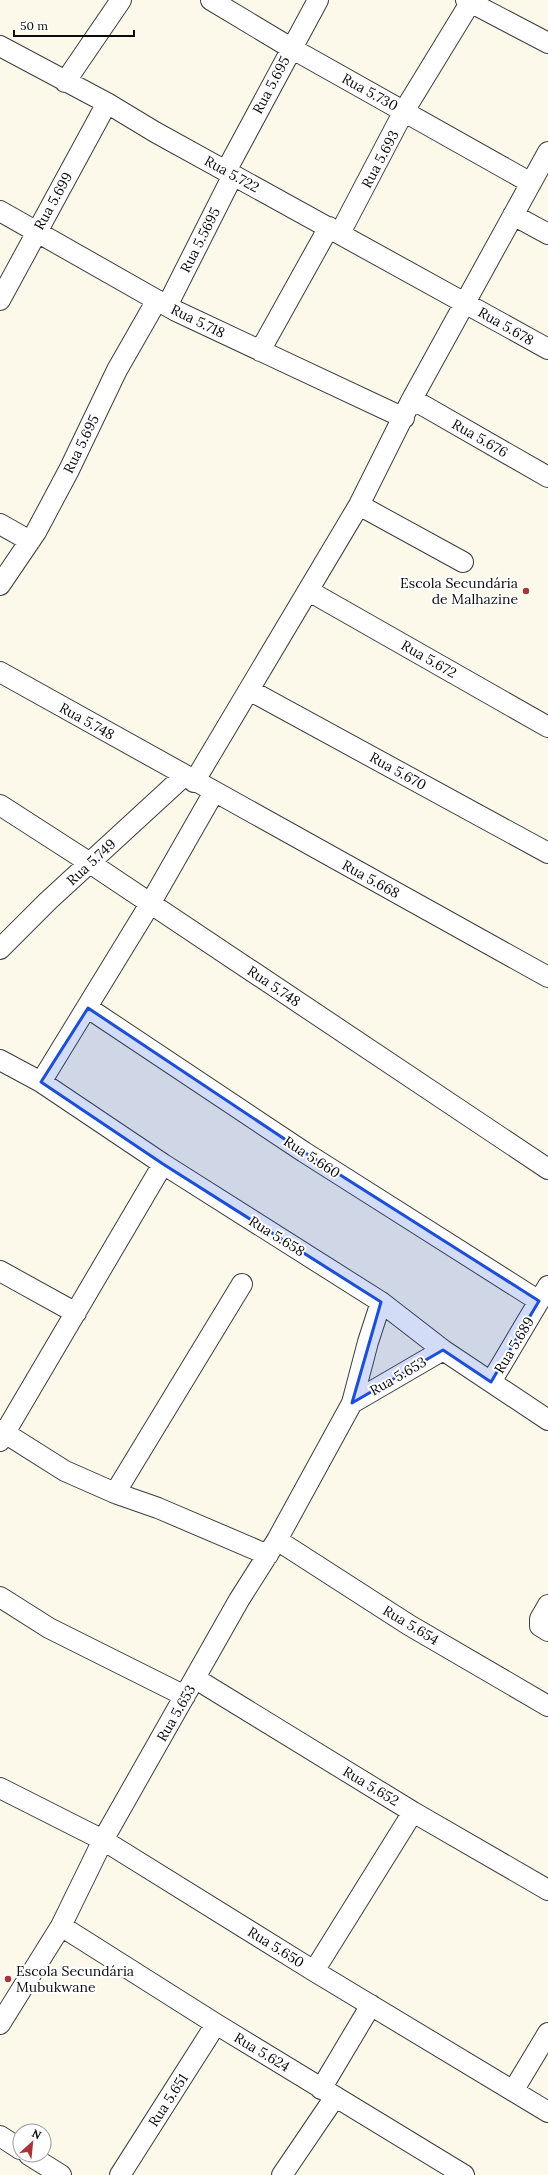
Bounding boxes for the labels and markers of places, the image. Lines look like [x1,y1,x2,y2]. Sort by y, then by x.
place label: Escola Secundária de Malhazine [400,574,518,608]
marker: Escola Secundária de Malhazine [521,586,531,596]
place label: Escola Secundária Mubukwane [16,1962,134,1996]
marker: Escola Secundária Mubukwane [3,1974,13,1984]

